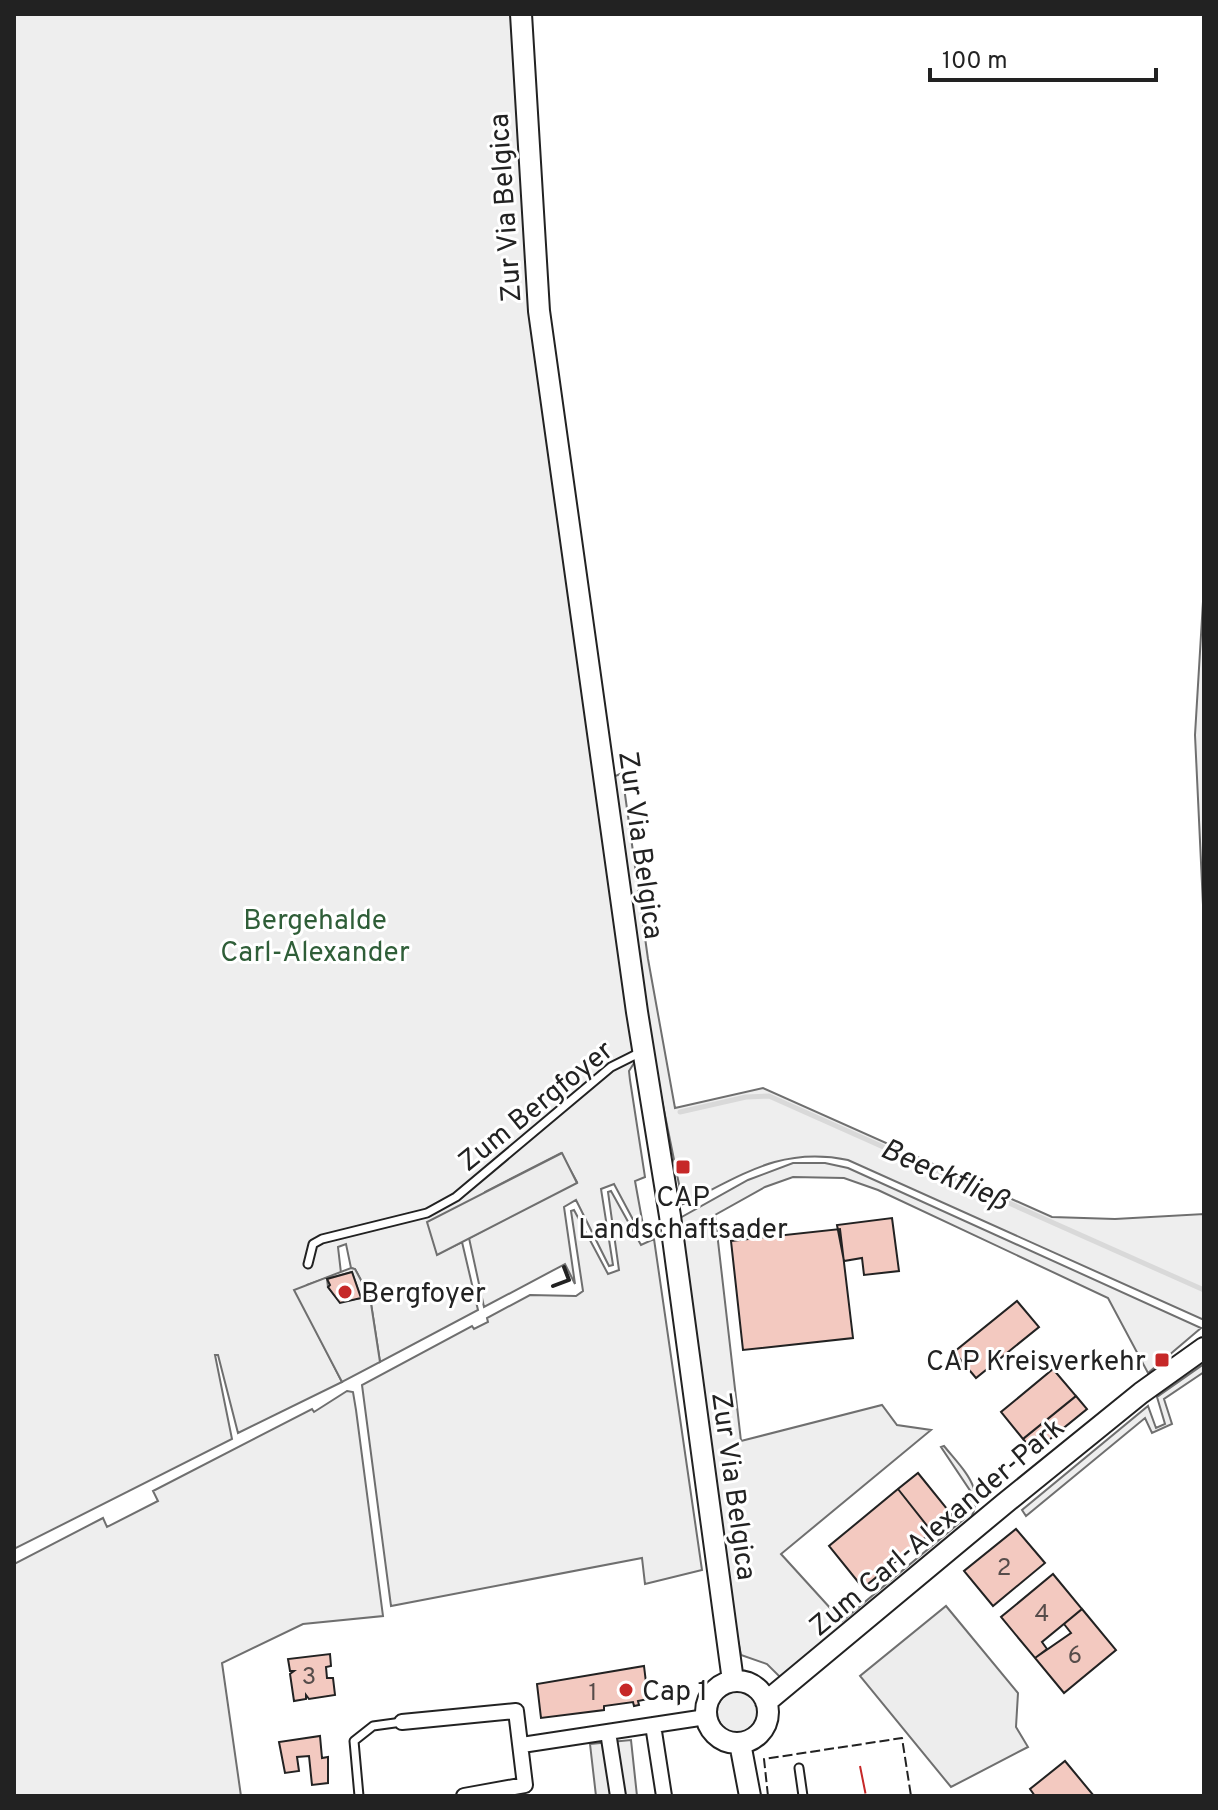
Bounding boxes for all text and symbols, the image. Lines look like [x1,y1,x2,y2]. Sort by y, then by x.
scale bar [930,32,1156,82]
text: 100 m [942,47,1008,77]
street label: Zur Via Belgica [482,112,532,304]
street label: Zur Via Belgica [608,749,670,942]
park label: Bergehalde Carl-Alexander [220,904,410,972]
street label: Zum Bergfoyer [452,1034,622,1181]
water label: Beeckfließ [874,1132,1014,1221]
marker: CAP Landschaftsader [674,1158,692,1176]
place label: CAP Landschaftsader [578,1181,788,1249]
place label: Bergfoyer [361,1277,486,1313]
marker: Bergfoyer [336,1283,354,1301]
place label: CAP Kreisverkehr [926,1345,1146,1381]
marker: CAP Kreisverkehr [1153,1351,1171,1369]
street label: Zur Via Belgica [701,1390,763,1583]
street label: Zum Carl-Alexander-Park [803,1411,1073,1646]
house number: 2 [997,1554,1011,1584]
house number: 4 [1035,1600,1049,1630]
house number: 6 [1068,1642,1082,1672]
house number: 3 [302,1663,316,1693]
place label: Cap 1 [642,1675,708,1711]
house number: 1 [589,1679,597,1709]
marker: Cap 1 [617,1681,635,1699]

